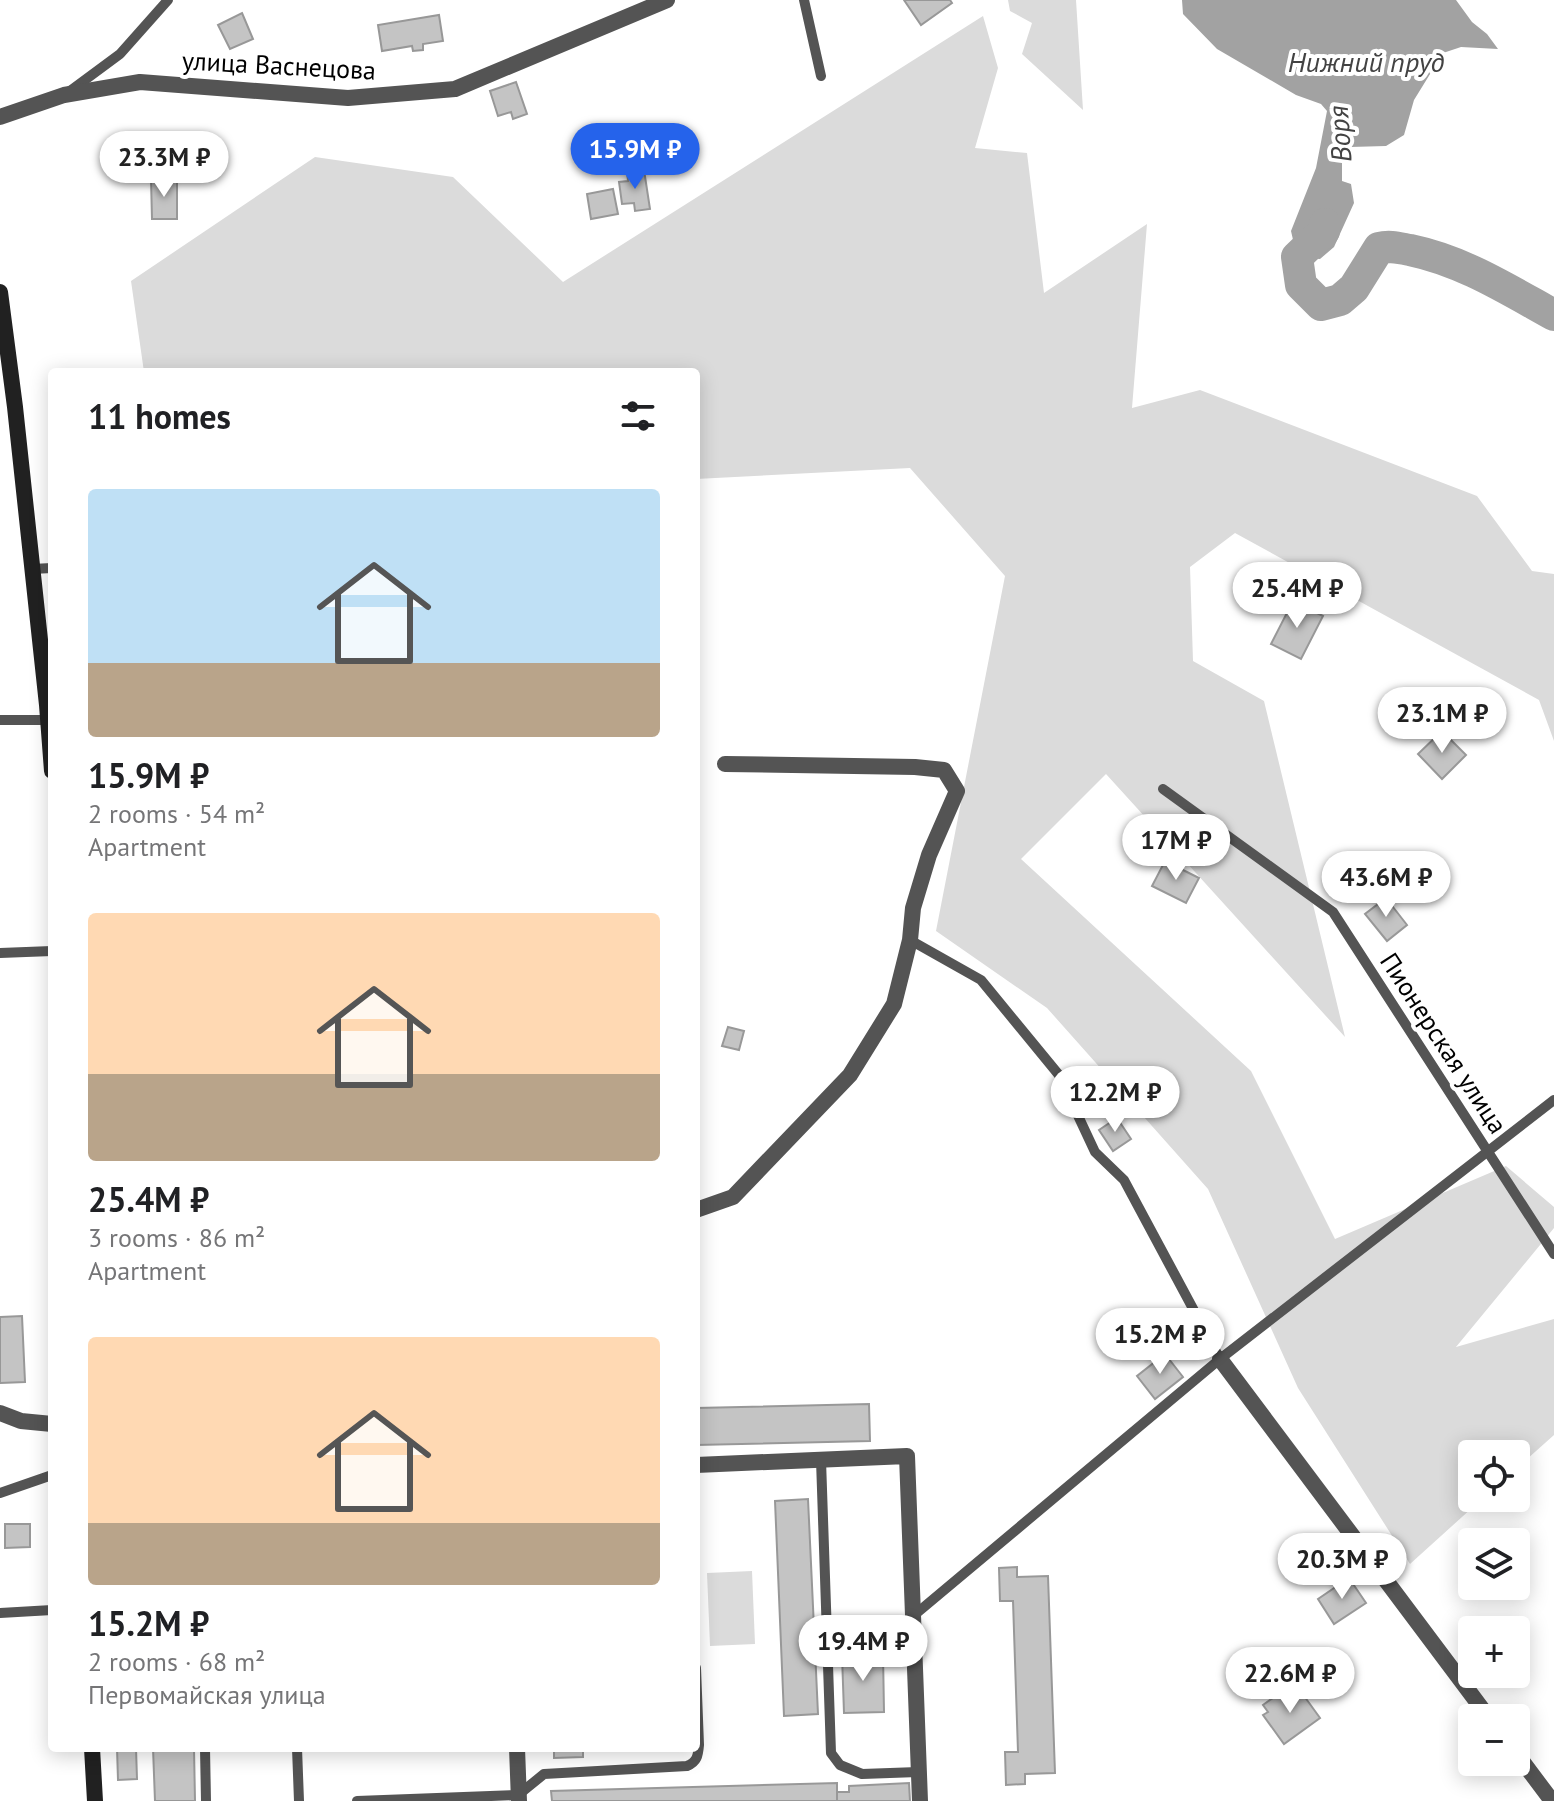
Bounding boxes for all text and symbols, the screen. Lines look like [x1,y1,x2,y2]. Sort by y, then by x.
street label: улица Васнецова [181,43,377,87]
water label: Нижний пруд [1288,43,1444,80]
water label: Воря [1319,104,1359,164]
pin: 15.9M ₽ [561,123,709,191]
pin: 23.3M ₽ [90,131,238,199]
text: 15.9M ₽ [589,132,681,165]
text: 23.3M ₽ [118,140,210,173]
text: 11 homes [88,394,231,438]
icon: filters [616,394,660,438]
icon: home [302,541,446,685]
pin: 25.4M ₽ [1223,562,1371,630]
text: 25.4M ₽ [1251,571,1343,604]
pin: 23.1M ₽ [1368,687,1516,755]
text: 23.1M ₽ [1396,696,1488,729]
text: 15.9M ₽ [88,753,209,797]
text: 2 rooms · 54 m² [88,797,265,830]
pin: 17M ₽ [1120,814,1232,882]
text: 17M ₽ [1140,823,1212,856]
text: Apartment [88,830,206,863]
pin: 43.6M ₽ [1312,851,1460,919]
text: 43.6M ₽ [1340,860,1432,893]
street label: Пионерская улица [1373,946,1515,1140]
icon: home [302,965,446,1109]
pin: 12.2M ₽ [1041,1066,1189,1134]
text: 12.2M ₽ [1069,1075,1161,1108]
text: 25.4M ₽ [88,1177,209,1221]
text: 3 rooms · 86 m² [88,1221,265,1254]
text: Apartment [88,1254,206,1287]
pin: 15.2M ₽ [1086,1308,1234,1376]
text: 15.2M ₽ [1114,1317,1206,1350]
icon: home [302,1389,446,1533]
map controls [1458,1440,1530,1776]
button: locate [1458,1440,1530,1512]
button: layers [1458,1528,1530,1600]
pin: 20.3M ₽ [1268,1533,1416,1601]
text: 20.3M ₽ [1296,1542,1388,1575]
text: 15.2M ₽ [88,1601,209,1645]
pin: 19.4M ₽ [789,1615,937,1683]
button: + [1458,1616,1530,1688]
text: 19.4M ₽ [817,1624,909,1657]
text: 2 rooms · 68 m² [88,1645,265,1678]
pin: 22.6M ₽ [1216,1647,1364,1715]
text: 22.6M ₽ [1244,1656,1336,1689]
text: Первомайская улица [88,1678,326,1711]
button: − [1458,1704,1530,1776]

